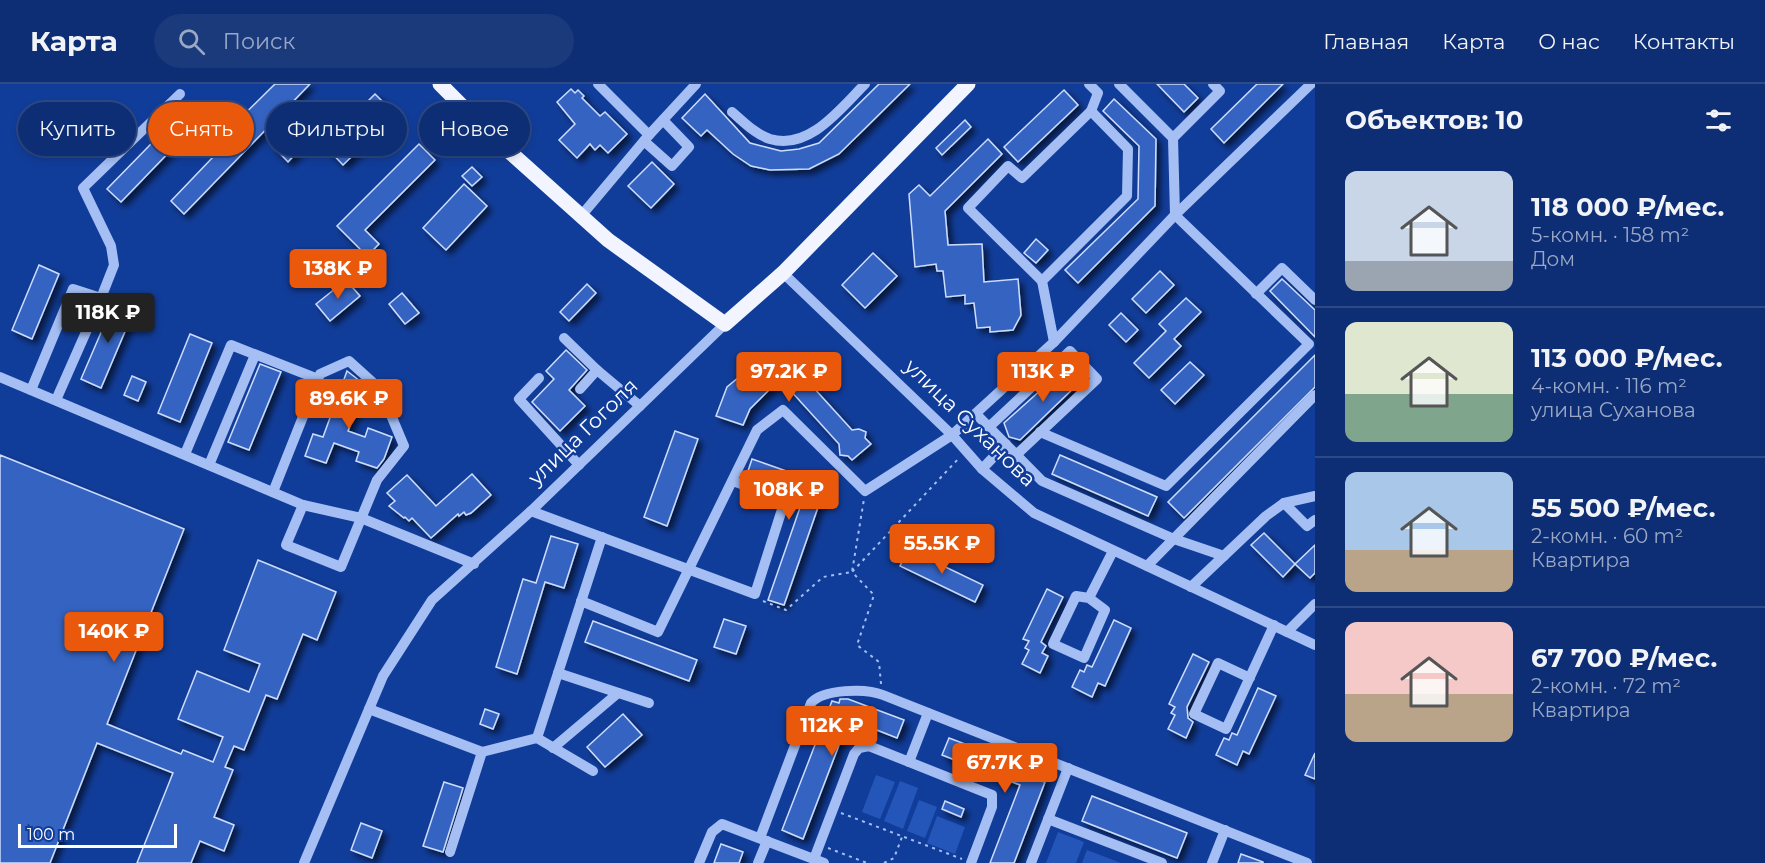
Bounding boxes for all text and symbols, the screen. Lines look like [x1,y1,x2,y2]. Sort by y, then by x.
search box [154,14,574,68]
text: Карта [30,24,118,58]
icon: search [175,25,208,58]
text: Поиск [223,28,295,55]
text: Главная [1323,29,1409,54]
text: Карта [1442,29,1505,54]
text: О нас [1538,29,1600,54]
text: Контакты [1633,29,1735,54]
chip: Купить [18,102,136,156]
chip: Снять [148,102,254,156]
chip: Фильтры [266,102,407,156]
chip: Новое [419,102,530,156]
text: Объектов: 10 [1345,104,1523,136]
icon: filters [1702,104,1735,137]
text: 118 000 ₽/мес. [1531,191,1724,223]
icon: home [1393,195,1465,267]
text: 5-комн. · 158 m² [1531,223,1689,247]
text: Дом [1531,247,1575,271]
pin: 138K ₽ [289,249,387,300]
text: 138K ₽ [304,256,372,280]
pin: 118K ₽ [59,293,157,344]
text: 118K ₽ [76,300,140,324]
text: 113 000 ₽/мес. [1531,342,1723,374]
icon: home [1393,346,1465,418]
pin: 97.2K ₽ [734,352,844,403]
pin: 113K ₽ [994,352,1092,403]
street label: улица Суханова [899,353,1041,492]
text: 97.2K ₽ [750,359,828,383]
text: 113K ₽ [1011,359,1075,383]
street label: улица Гоголя [522,373,643,491]
text: 4-комн. · 116 m² [1531,374,1687,398]
pin: 89.6K ₽ [294,379,404,430]
text: 89.6K ₽ [309,386,389,410]
text: улица Суханова [1531,398,1696,422]
pin: 108K ₽ [740,470,838,521]
text: 108K ₽ [754,477,824,501]
text: 55 500 ₽/мес. [1531,492,1716,524]
icon: home [1393,496,1465,568]
pin: 55.5K ₽ [887,524,997,575]
text: 2-комн. · 60 m² [1531,524,1683,548]
text: 55.5K ₽ [904,531,980,555]
text: Квартира [1531,548,1631,572]
pin: 140K ₽ [65,612,163,663]
text: 140K ₽ [78,619,150,643]
text: 67 700 ₽/мес. [1531,642,1717,674]
icon: home [1393,646,1465,718]
text: 2-комн. · 72 m² [1531,674,1681,698]
text: Квартира [1531,698,1631,722]
pin: 112K ₽ [783,706,881,757]
text: 112K ₽ [800,713,864,737]
pin: 67.7K ₽ [950,743,1060,794]
text: 67.7K ₽ [966,750,1044,774]
scale bar [18,821,177,848]
text: 100 m [27,825,75,844]

